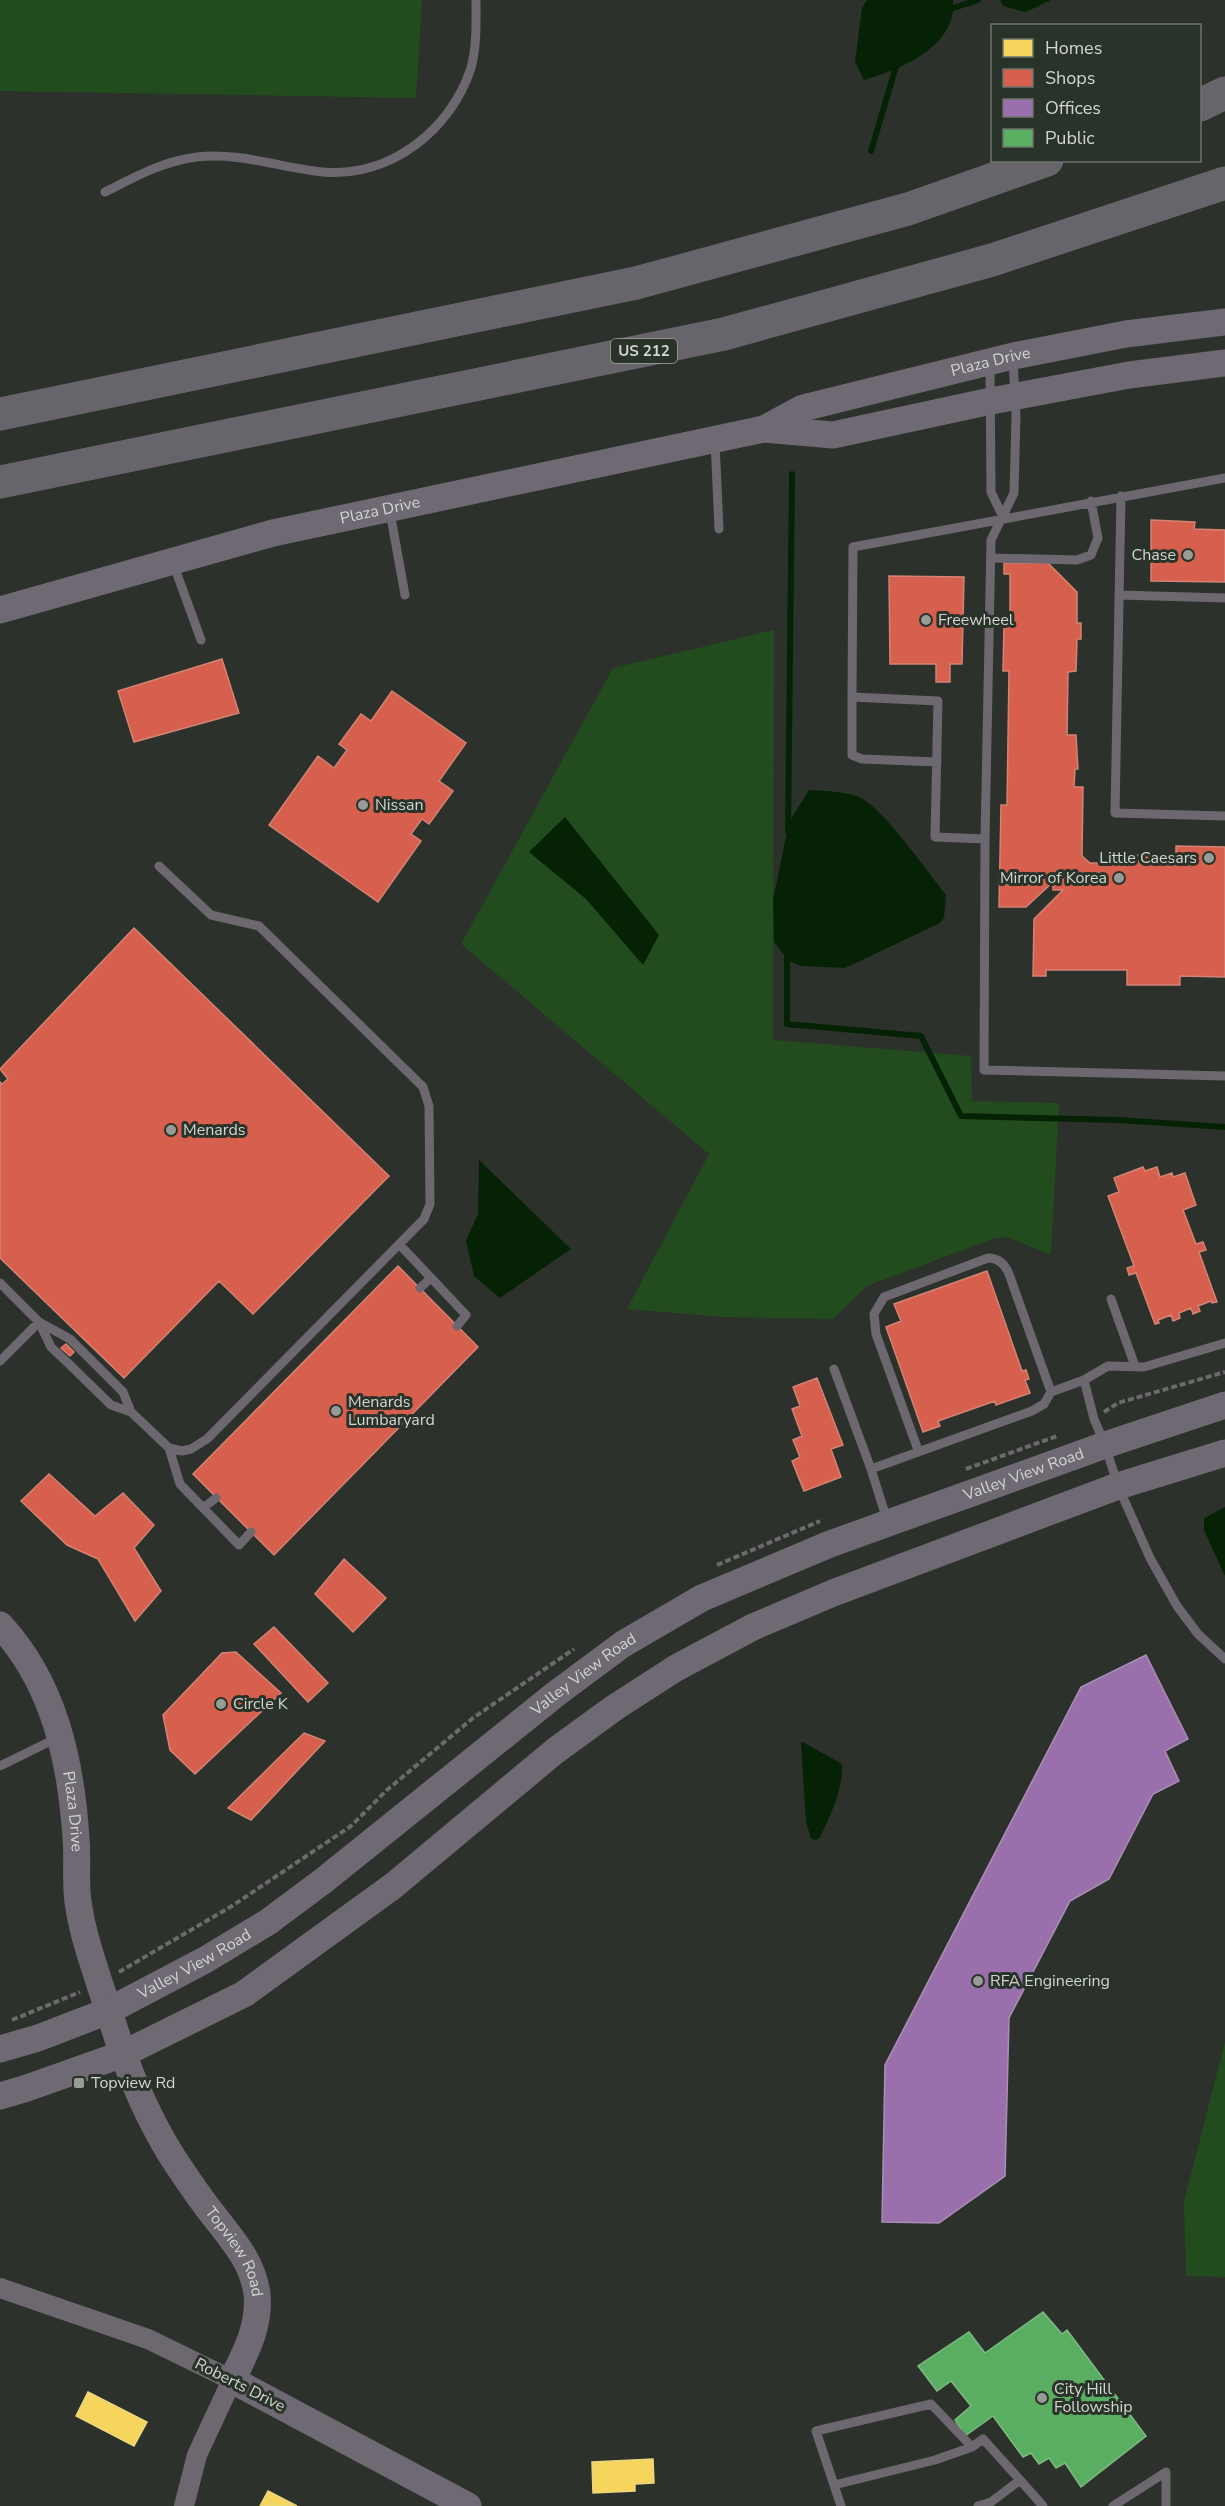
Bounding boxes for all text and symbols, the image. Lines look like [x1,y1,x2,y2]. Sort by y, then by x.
legend [991,24,1201,162]
text: Homes [1045,36,1102,60]
text: Shops [1045,66,1095,90]
text: Offices [1045,96,1101,120]
text: Public [1045,126,1095,150]
road number: US 212 [611,339,677,363]
street label: Plaza Drive [948,342,1032,382]
street label: Plaza Drive [338,491,422,530]
place label: Chase [1131,544,1176,566]
marker: Chase [1181,548,1195,562]
place label: Freewheel [938,609,1014,631]
marker: Freewheel [919,613,933,627]
place label: Nissan [375,794,424,816]
marker: Nissan [356,798,370,812]
place label: Little Caesars [1099,847,1197,869]
marker: Little Caesars [1202,851,1216,865]
place label: Mirror of Korea [1000,867,1107,889]
marker: Mirror of Korea [1112,871,1126,885]
place label: Menards [183,1119,245,1141]
marker: Menards [164,1123,178,1137]
place label: Menards Lumbaryard [348,1391,435,1431]
marker: Menards Lumbaryard [329,1404,343,1418]
street label: Valley View Road [959,1442,1087,1506]
street label: Valley View Road [525,1628,640,1722]
place label: Circle K [233,1693,289,1715]
marker: Circle K [214,1697,228,1711]
street label: Plaza Drive [57,1769,88,1852]
street label: Valley View Road [133,1924,255,2005]
place label: RFA Engineering [990,1970,1110,1992]
marker: RFA Engineering [971,1974,985,1988]
place label: Topview Rd [91,2072,175,2094]
marker: Topview Rd [72,2076,86,2090]
street label: Topview Road [200,2202,268,2298]
street label: Roberts Drive [191,2353,289,2417]
place label: City Hill Followship [1054,2378,1133,2418]
marker: City Hill Followship [1035,2391,1049,2405]

